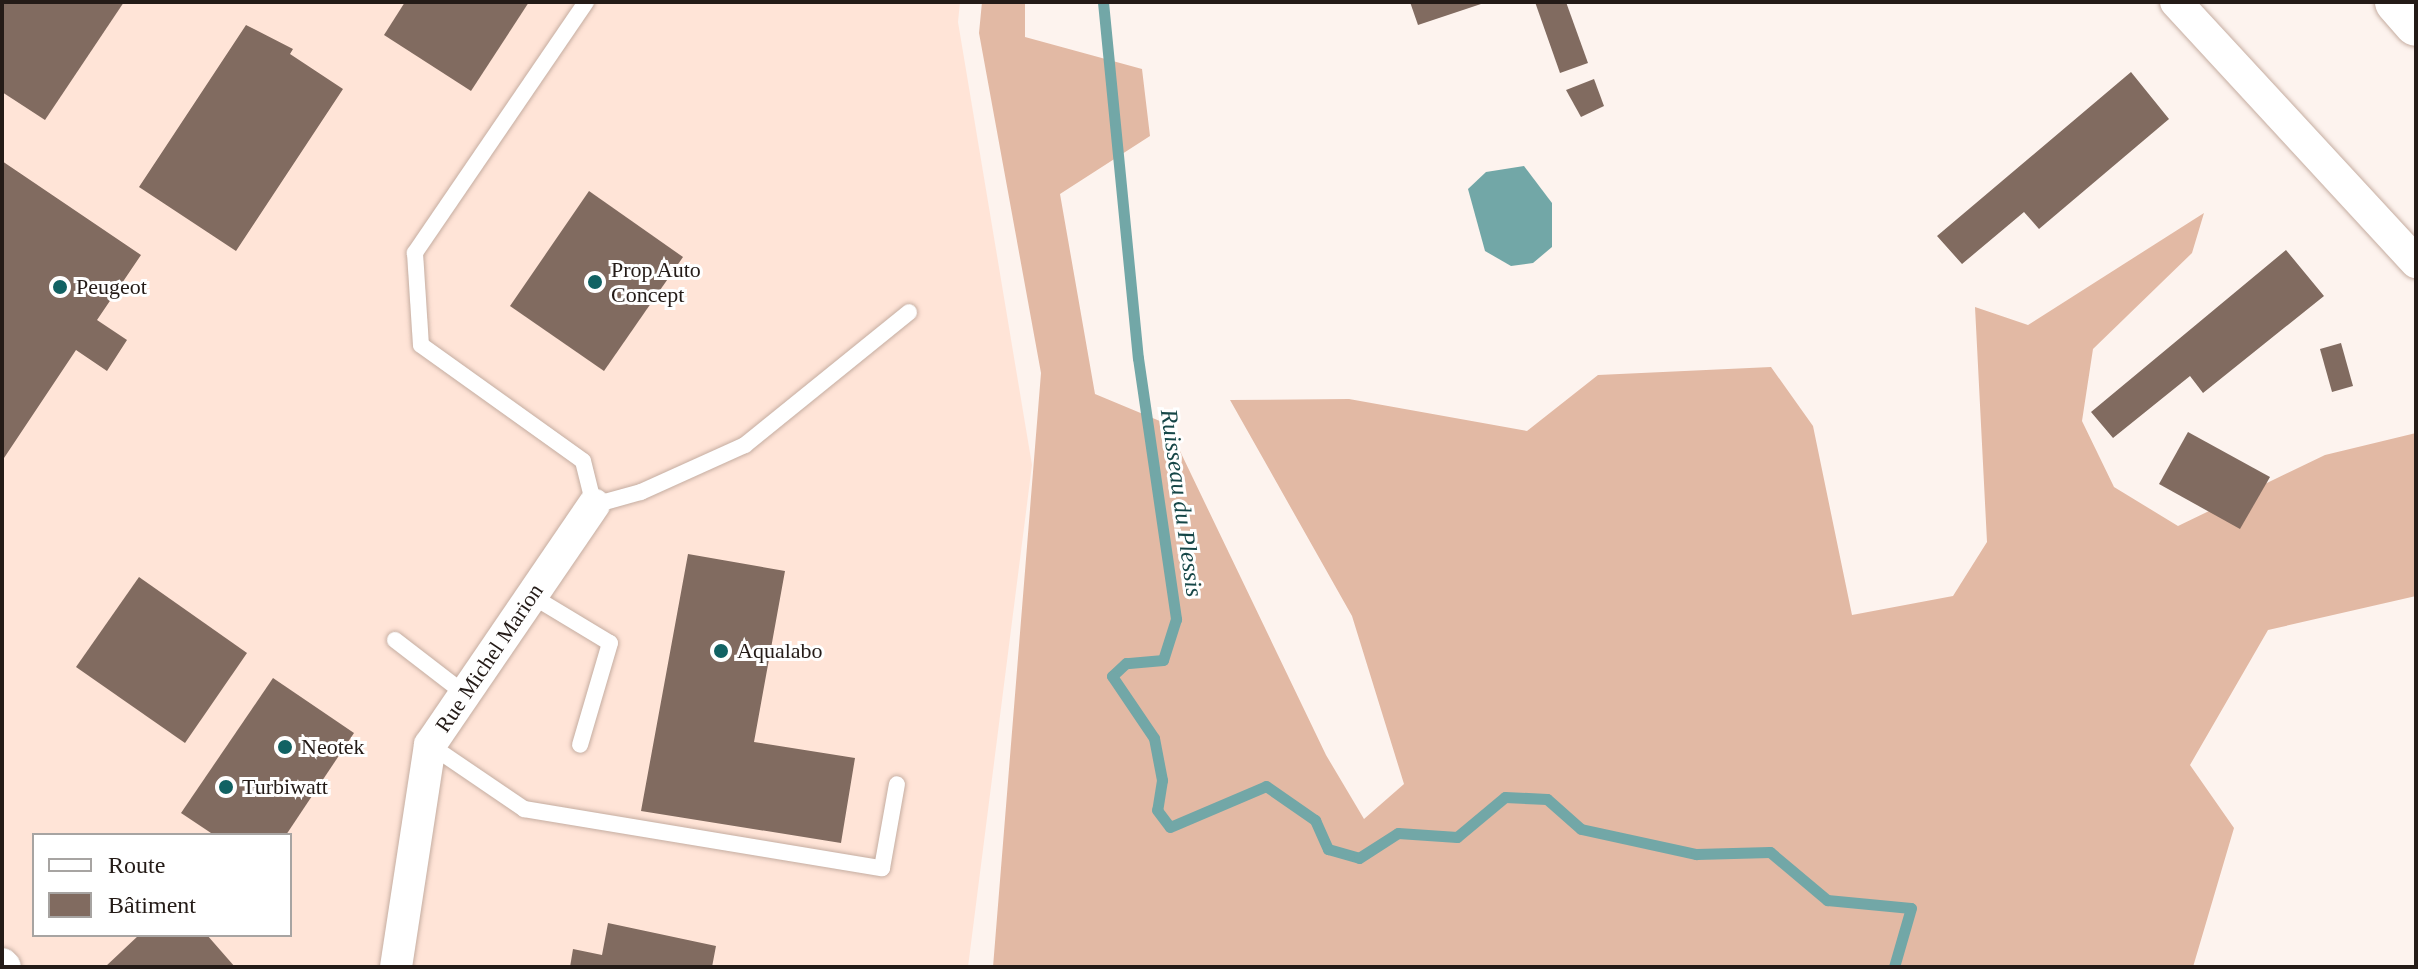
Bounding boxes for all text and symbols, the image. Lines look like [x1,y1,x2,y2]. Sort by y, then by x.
place label: Prop Auto Concept [611,256,702,308]
marker: Prop Auto Concept [586,273,604,291]
place label: Peugeot [76,274,147,300]
marker: Peugeot [51,278,69,296]
water label: Ruisseau du Plessis [1154,407,1208,599]
street label: Rue Michel Marion [430,579,548,737]
place label: Aqualabo [737,638,823,664]
marker: Aqualabo [712,642,730,660]
place label: Neotek [301,734,365,760]
marker: Neotek [276,738,294,756]
place label: Turbiwatt [242,774,328,800]
marker: Turbiwatt [217,778,235,796]
legend [32,833,292,937]
text: Route [108,852,165,878]
text: Bâtiment [108,892,196,918]

